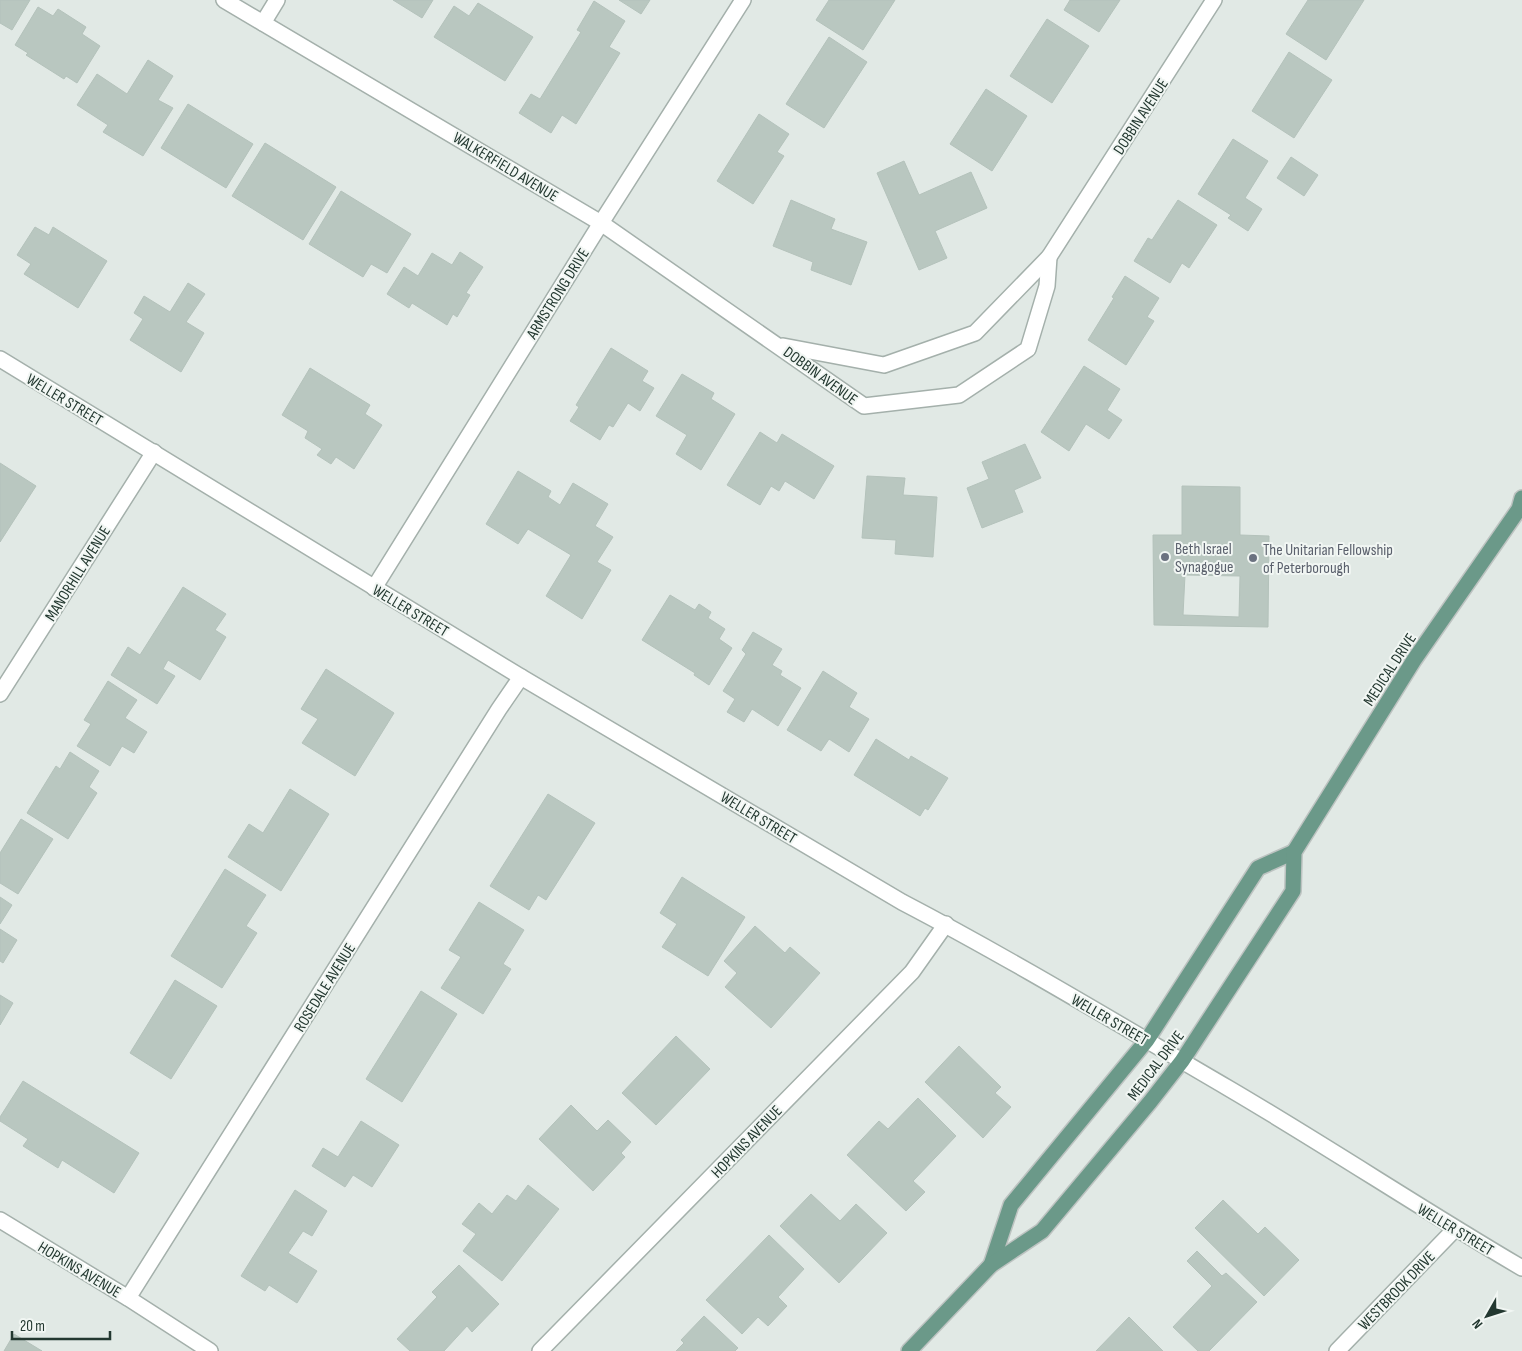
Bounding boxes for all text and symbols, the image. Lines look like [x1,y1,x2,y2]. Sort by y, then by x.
street label: DOBBIN AVENUE [1110,75,1173,158]
street label: WALKERFIELD AVENUE [449,128,561,206]
street label: ARMSTRONG DRIVE [522,245,594,343]
street label: DOBBIN AVENUE [779,343,861,409]
street label: WELLER STREET [23,370,106,431]
street label: MANORHILL AVENUE [41,523,115,625]
place label: Beth Israel Synagogue [1175,540,1233,577]
place label: The Unitarian Fellowship of Peterborough [1263,541,1393,578]
marker: Beth Israel Synagogue [1159,551,1171,563]
marker: The Unitarian Fellowship of Peterborough [1247,552,1259,564]
street label: WELLER STREET [369,581,452,642]
street label: MEDICAL DRIVE [1360,630,1421,710]
street label: WELLER STREET [717,788,800,849]
street label: ROSEDALE AVENUE [290,940,360,1036]
street label: WELLER STREET [1067,991,1152,1050]
street label: MEDICAL DRIVE [1124,1027,1189,1105]
street label: HOPKINS AVENUE [708,1102,786,1182]
street label: WELLER STREET [1414,1200,1497,1261]
street label: HOPKINS AVENUE [34,1238,124,1303]
street label: WESTBROOK DRIVE [1355,1248,1440,1335]
north arrow [1462,1291,1512,1341]
scale bar [12,1308,110,1340]
text: N [1468,1316,1486,1332]
text: 20 m [20,1317,45,1336]

